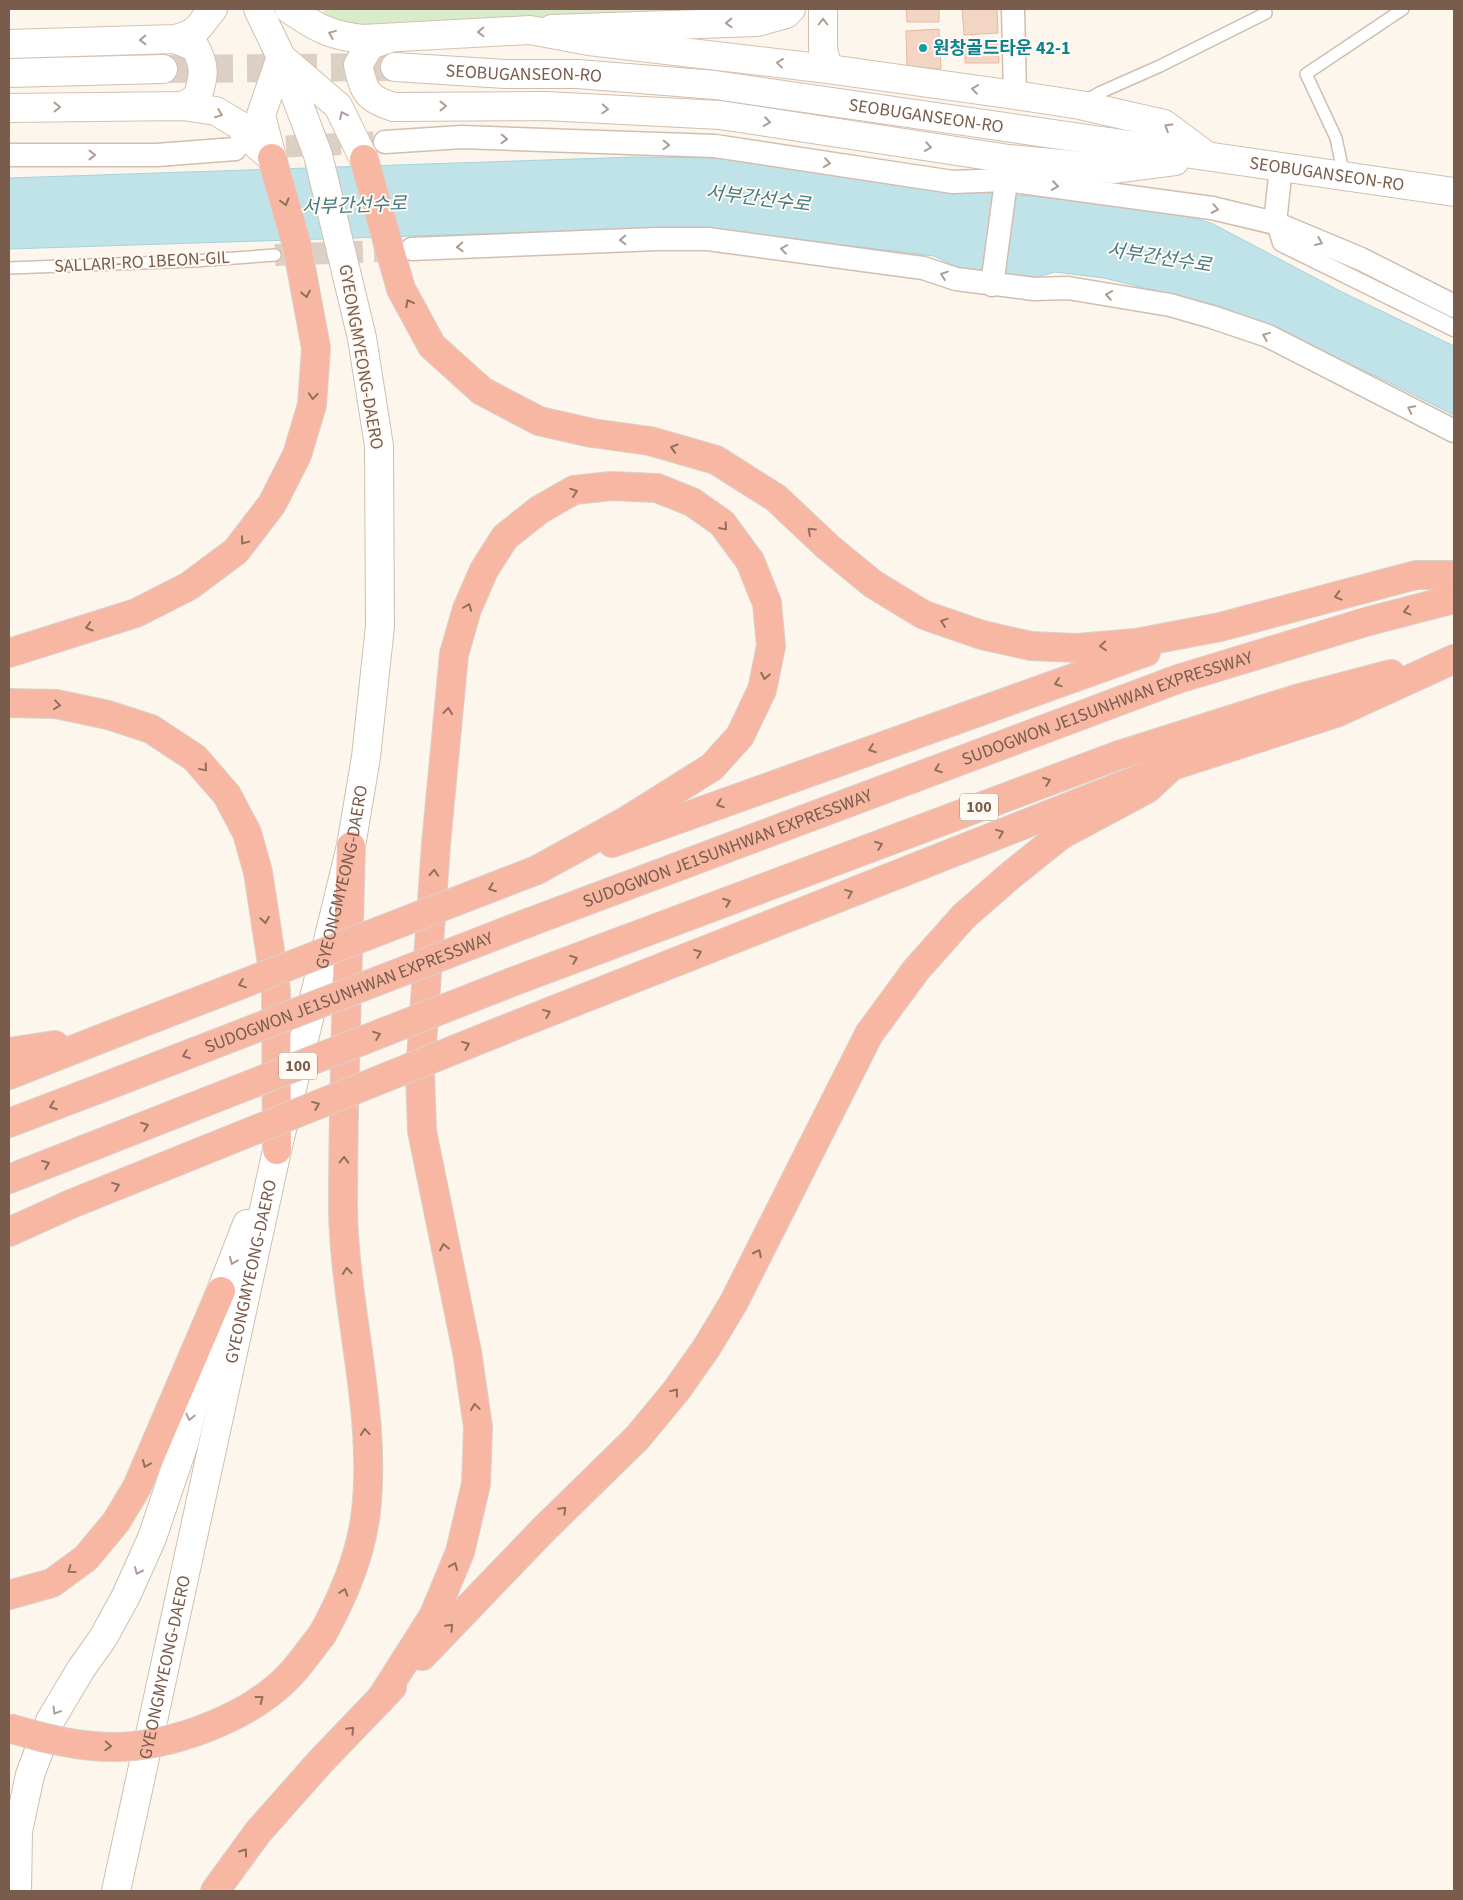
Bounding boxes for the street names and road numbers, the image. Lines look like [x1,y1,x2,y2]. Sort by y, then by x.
street label: SEOBUGANSEON-RO [445,58,603,88]
street label: SEOBUGANSEON-RO [847,92,1005,139]
street label: SEOBUGANSEON-RO [1248,150,1406,197]
street label: SALLARI-RO 1BEON-GIL [54,245,231,279]
street label: GYEONGMYEONG-DAERO [332,262,390,452]
street label: SUDOGWON JE1SUNHWAN EXPRESSWAY [958,644,1256,772]
street label: SUDOGWON JE1SUNHWAN EXPRESSWAY [579,782,876,914]
street label: GYEONGMYEONG-DAERO [309,783,374,971]
road number: 100 [960,794,998,820]
street label: SUDOGWON JE1SUNHWAN EXPRESSWAY [201,925,497,1059]
road number: 100 [279,1052,317,1080]
street label: GYEONGMYEONG-DAERO [218,1177,283,1366]
street label: GYEONGMYEONG-DAERO [132,1573,197,1762]

